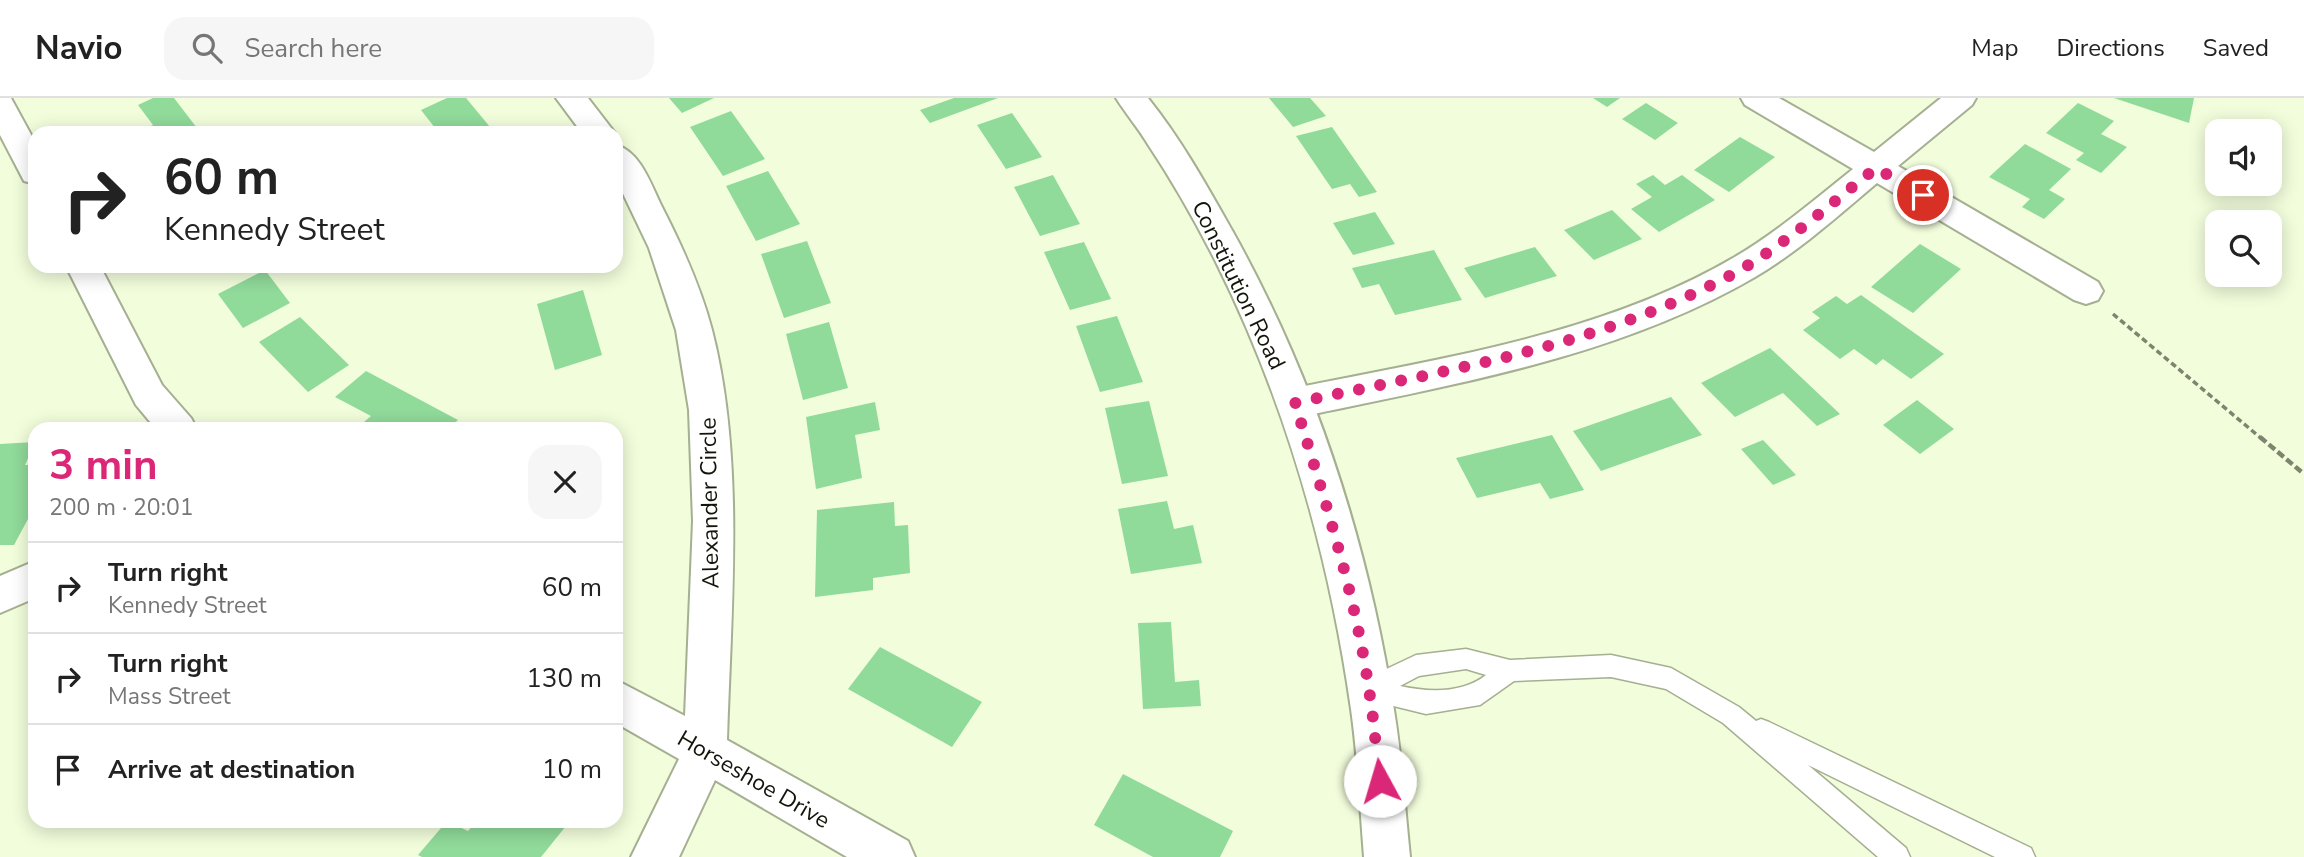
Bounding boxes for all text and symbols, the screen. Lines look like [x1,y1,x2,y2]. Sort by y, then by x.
search box [164,17,654,80]
text: Navio [35,26,122,71]
icon: search [188,29,226,67]
text: Search here [244,31,382,66]
text: Map [1971,32,2018,64]
text: Directions [2056,32,2165,64]
text: Saved [2203,32,2269,64]
map controls [2205,119,2282,287]
button: sound [2205,119,2282,196]
text: 60 m [164,144,279,211]
icon: right [49,154,140,245]
pin [1893,165,1953,225]
icon: arrive [1904,176,1942,214]
street label: Constitution Road [1184,196,1293,375]
text: Kennedy Street [164,208,385,251]
button: search [2205,210,2282,287]
street label: Alexander Circle [693,417,726,589]
text: 3 min [49,437,158,494]
button: close [528,445,602,519]
text: 200 m · 20:01 [49,492,194,523]
text: Turn right [108,555,227,590]
icon: right [49,569,87,607]
text: 60 m [542,570,602,605]
text: Kennedy Street [108,590,267,621]
text: Turn right [108,646,227,681]
icon: right [49,660,87,698]
text: 130 m [526,661,602,696]
text: Mass Street [108,681,231,712]
street label: Horseshoe Drive [672,723,836,836]
position arrow [1343,744,1417,818]
icon: arrive [49,751,87,789]
text: Arrive at destination [108,752,355,787]
text: 10 m [542,752,602,787]

